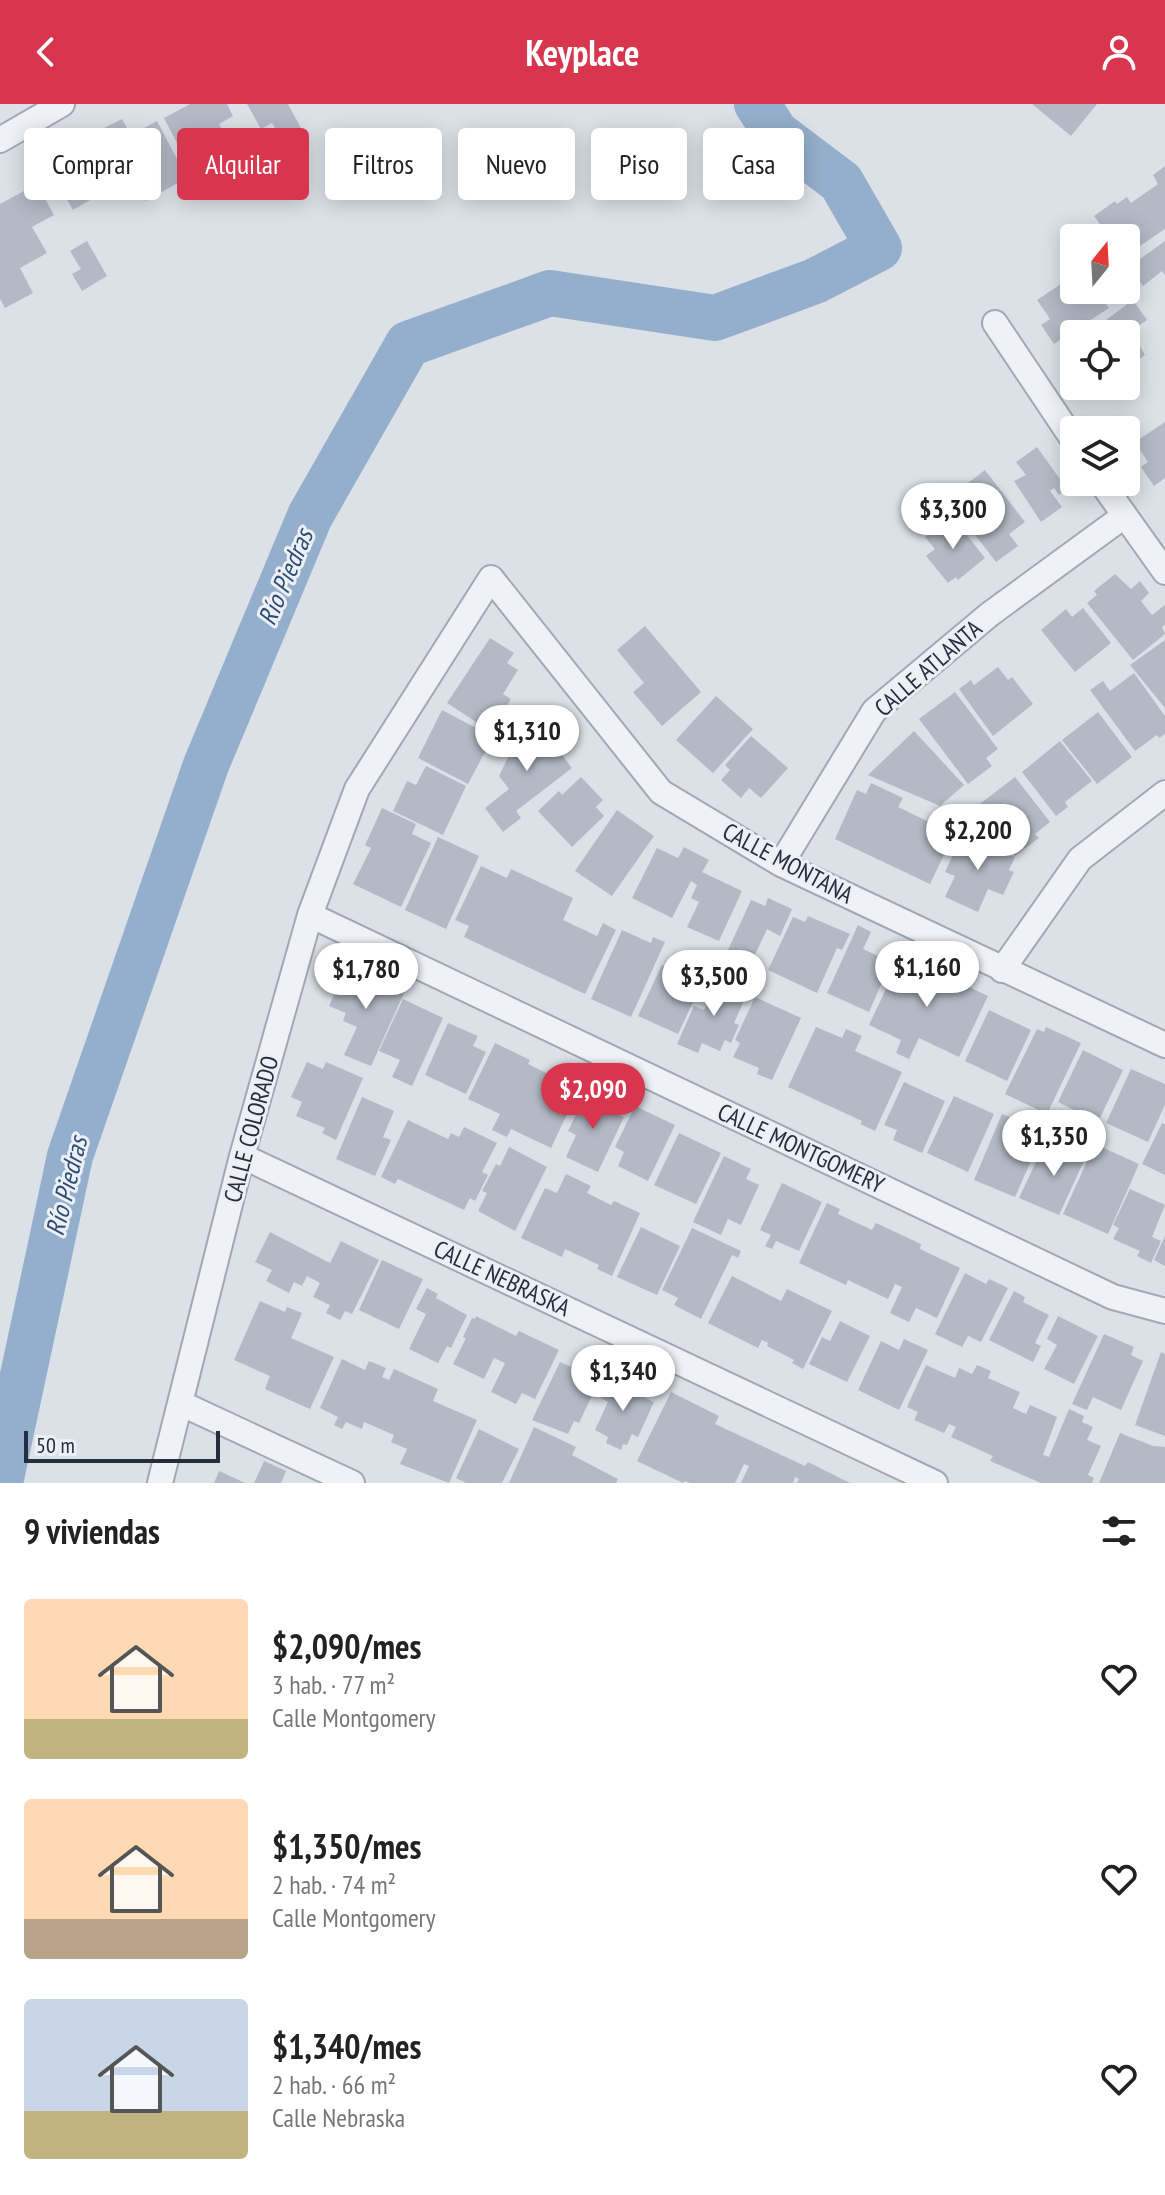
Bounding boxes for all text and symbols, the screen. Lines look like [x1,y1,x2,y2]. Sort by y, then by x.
text: Keyplace [526,29,639,76]
icon: back [24,30,68,74]
icon: person [1097,30,1141,74]
chip: Comprar [24,128,161,200]
chip: Alquilar [177,128,309,200]
chip: Filtros [325,128,442,200]
chip: Nuevo [458,128,575,200]
chip: Piso [591,128,687,200]
chip: Casa [703,128,804,200]
north arrow [1060,224,1140,304]
map controls [1060,224,1140,496]
button: locate [1060,320,1140,400]
button: layers [1060,416,1140,496]
pin: $3,300 [888,483,1018,551]
text: $3,300 [919,492,987,525]
water label: Río Piedras [250,522,321,630]
street label: CALLE ATLANTA [868,612,989,723]
pin: $1,310 [462,705,592,773]
text: $1,310 [493,714,561,747]
pin: $2,200 [913,804,1043,872]
text: $2,200 [944,813,1012,846]
street label: CALLE MONTANA [717,816,859,911]
pin: $1,160 [862,941,992,1009]
pin: $1,780 [301,943,431,1011]
pin: $3,500 [649,950,779,1018]
text: $1,160 [893,950,961,983]
text: $1,780 [332,952,400,985]
text: $3,500 [680,959,748,992]
street label: CALLE COLORADO [217,1052,285,1206]
pin: $2,090 [528,1063,658,1131]
text: $2,090 [559,1072,627,1105]
street label: CALLE MONTGOMERY [713,1096,889,1200]
pin: $1,350 [989,1110,1119,1178]
text: $1,350 [1020,1119,1088,1152]
water label: Río Piedras [38,1131,95,1239]
street label: CALLE NEBRASKA [429,1233,576,1323]
pin: $1,340 [558,1345,688,1413]
text: $1,340 [589,1354,657,1387]
scale bar [24,1427,220,1463]
text: 50 m [36,1431,75,1459]
text: 9 viviendas [24,1509,160,1553]
icon: filters [1097,1509,1141,1553]
text: $2,090/mes [272,1624,421,1668]
icon: home [88,1631,184,1727]
icon: heart [1097,1657,1141,1701]
text: 3 hab. · 77 m² [272,1668,395,1701]
text: Calle Montgomery [272,1701,436,1734]
text: $1,350/mes [272,1824,421,1868]
icon: home [88,1831,184,1927]
icon: heart [1097,1857,1141,1901]
text: 2 hab. · 74 m² [272,1868,396,1901]
text: Calle Montgomery [272,1901,436,1934]
text: $1,340/mes [272,2024,421,2068]
icon: home [88,2031,184,2127]
icon: heart [1097,2057,1141,2101]
text: 2 hab. · 66 m² [272,2068,396,2101]
text: Calle Nebraska [272,2101,405,2134]

